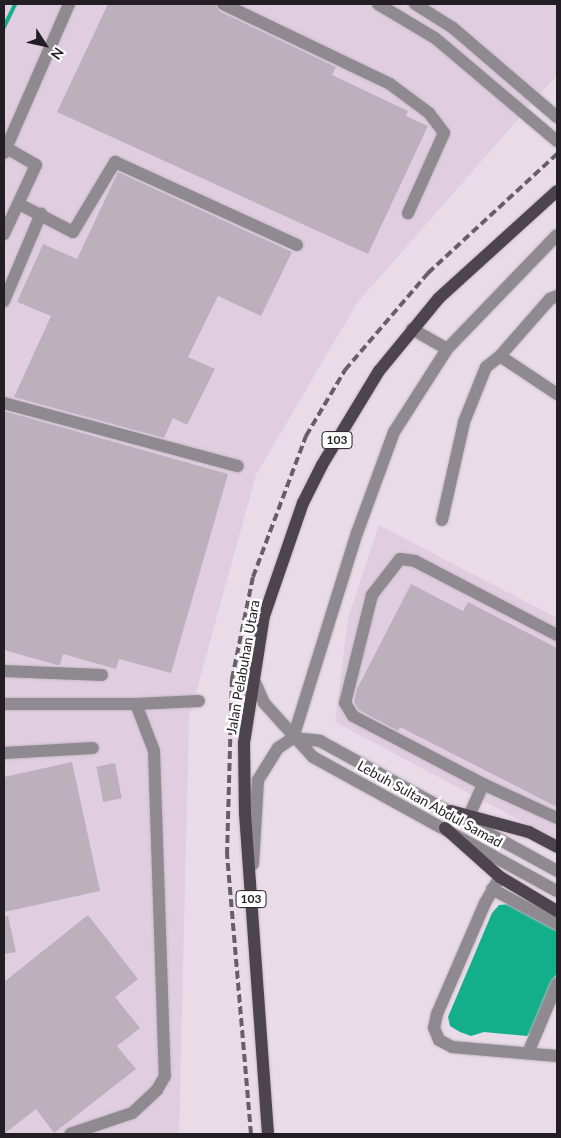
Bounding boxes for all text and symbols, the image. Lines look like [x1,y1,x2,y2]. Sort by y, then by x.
north arrow [20,20,70,70]
text: N [48,45,68,63]
road number: 103 [321,430,353,450]
street label: Jalan Pelabuhan Utara [223,599,263,735]
street label: Lebuh Sultan Abdul Samad [354,757,506,851]
road number: 103 [235,890,267,909]

